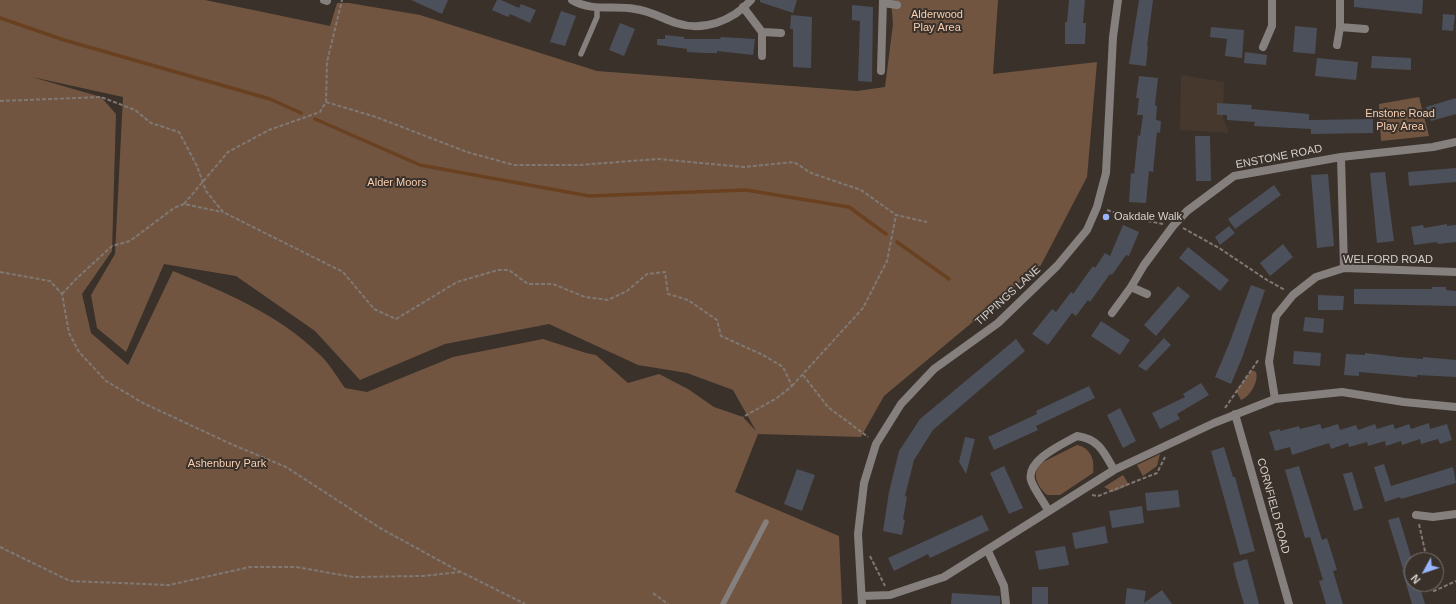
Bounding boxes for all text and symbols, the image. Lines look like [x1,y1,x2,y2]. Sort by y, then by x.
park label: Alderwood Play Area [911,8,963,34]
park label: Enstone Road Play Area [1365,107,1435,133]
street label: ENSTONE ROAD [1235,142,1323,172]
park label: Alder Moors [367,176,427,190]
place label: Oakdale Walk [1114,210,1182,224]
marker: Oakdale Walk [1101,212,1111,222]
street label: WELFORD ROAD [1343,253,1433,267]
street label: TIPPINGS LANE [973,263,1043,329]
park label: Ashenbury Park [188,457,266,471]
street label: CORNFIELD ROAD [1254,457,1292,555]
north arrow [1404,552,1444,592]
text: N [1408,572,1423,586]

